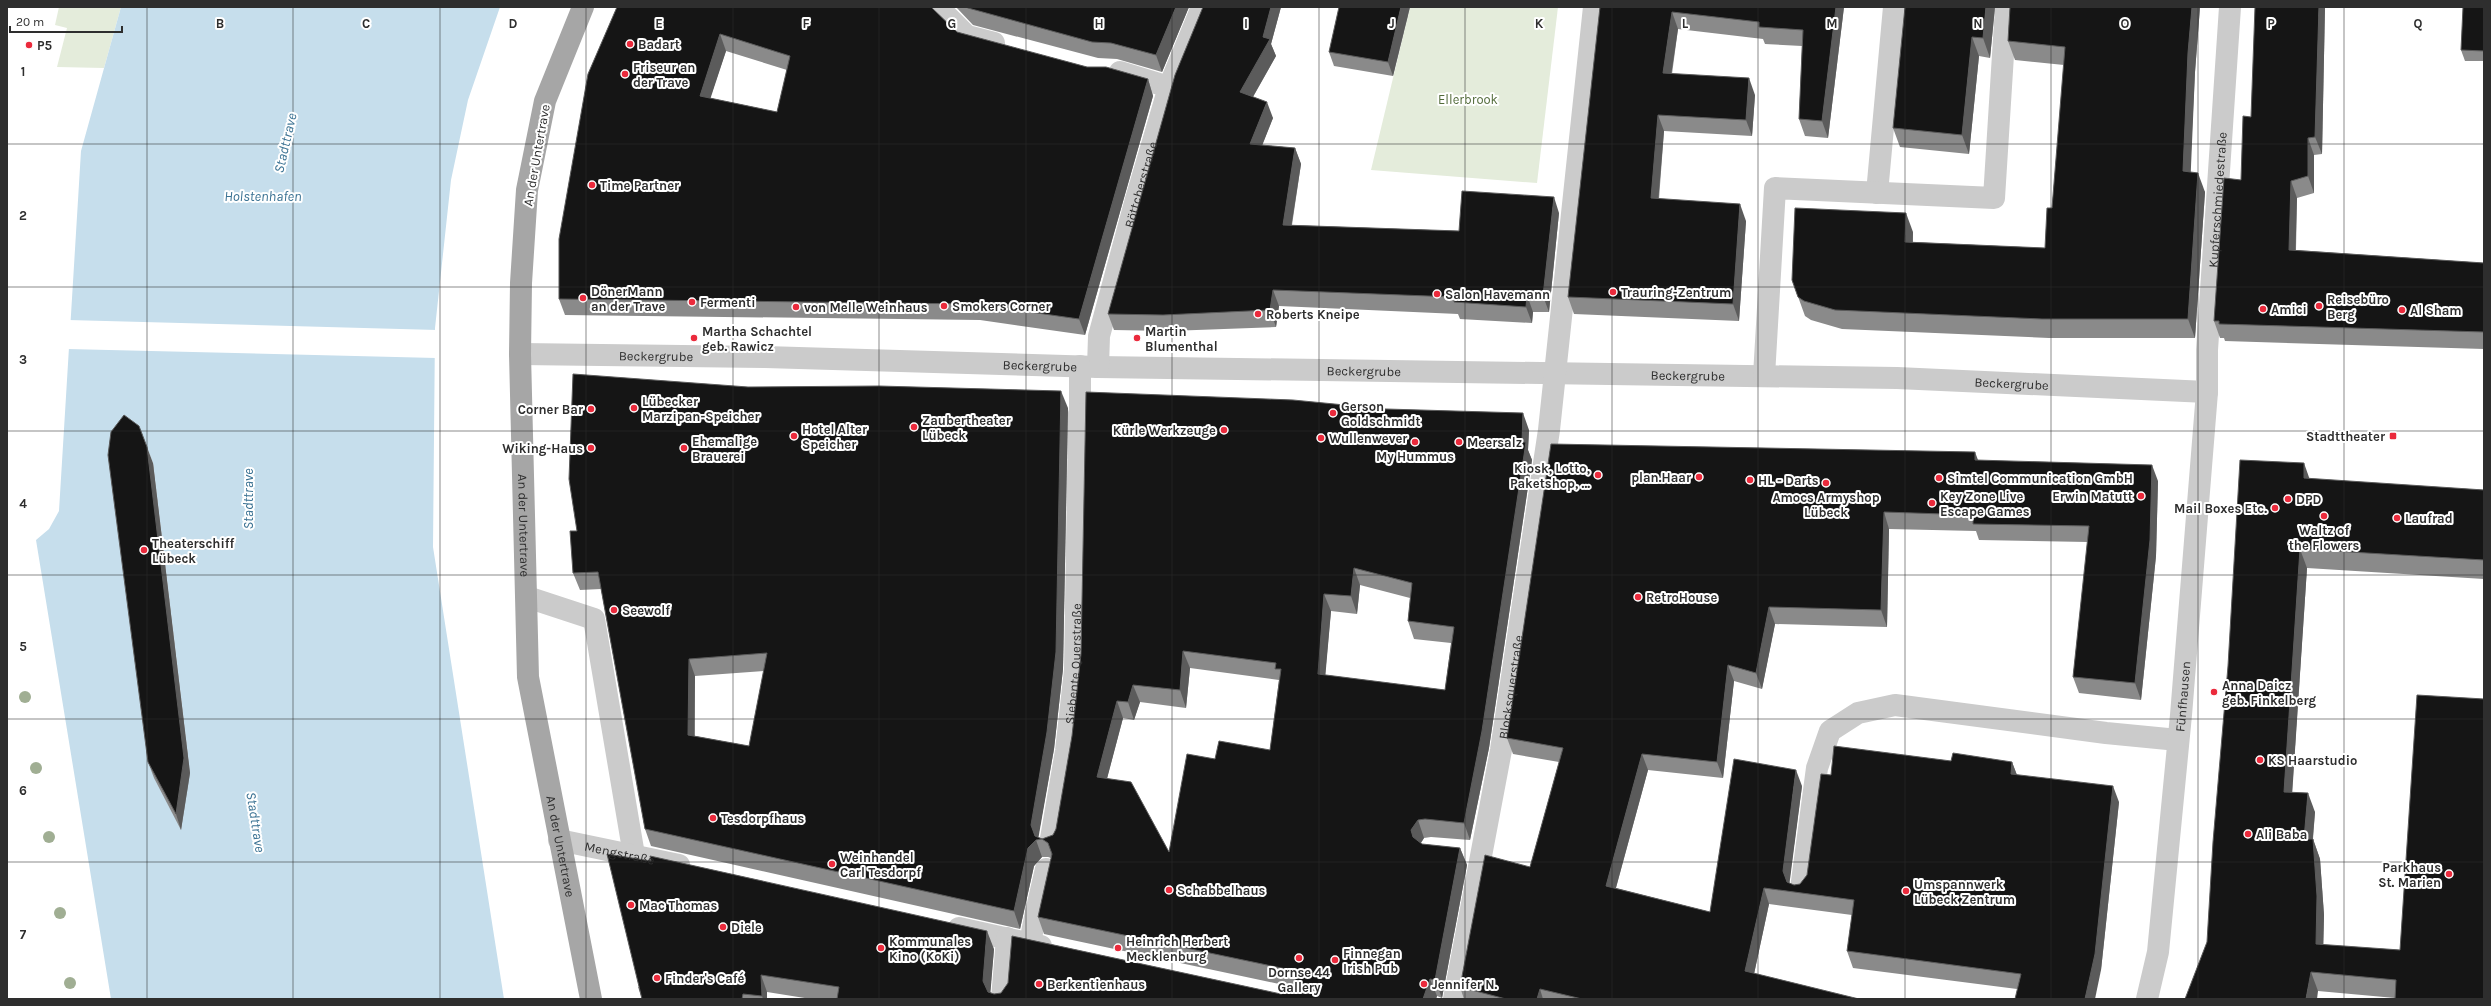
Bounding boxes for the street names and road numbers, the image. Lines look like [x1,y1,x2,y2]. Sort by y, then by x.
street label: An der Untertrave [520,103,553,207]
street label: Kupferschmiedestraße [2206,131,2230,268]
street label: Böttcherstraße [1122,139,1161,230]
street label: Beckergrube [619,348,694,364]
street label: Beckergrube [1002,357,1078,374]
street label: Beckergrube [1327,363,1401,379]
street label: Beckergrube [1651,368,1725,384]
street label: Beckergrube [1974,375,2049,393]
street label: An der Untertrave [515,474,533,578]
street label: Siebente Querstraße [1062,603,1084,725]
street label: Blocksquerstraße [1496,634,1526,740]
street label: Fünfhausen [2172,660,2193,733]
street label: An der Untertrave [543,794,578,899]
street label: Mengstraße [583,839,656,868]

